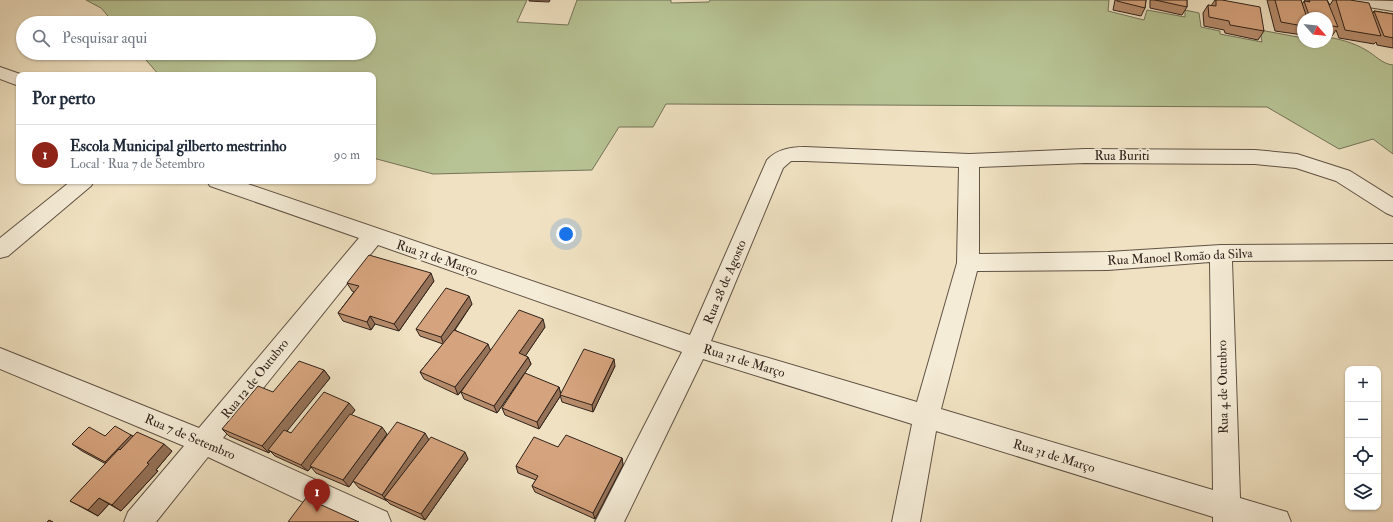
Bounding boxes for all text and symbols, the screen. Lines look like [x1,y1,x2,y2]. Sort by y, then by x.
north arrow [1297,12,1333,48]
search box [16,16,376,60]
icon: search [30,27,52,49]
text: Pesquisar aqui [62,29,147,48]
text: Por perto [32,88,95,109]
text: Escola Municipal gilberto mestrinho [70,137,287,156]
text: 1 [43,147,47,163]
text: 90 m [334,147,360,163]
street label: Rua Buriti [1094,148,1150,164]
text: Local · Rua 7 de Setembro [70,156,205,172]
your location [556,224,576,244]
street label: Rua 31 de Março [394,237,480,279]
street label: Rua 28 de Agosto [700,238,750,326]
street label: Rua Manoel Romão da Silva [1107,245,1254,269]
street label: Rua 12 de Outubro [218,336,292,422]
street label: Rua 4 de Outubro [1214,340,1232,434]
street label: Rua 31 de Março [701,341,787,381]
map controls [1345,366,1381,510]
button: + [1345,366,1381,402]
button: − [1345,402,1381,438]
street label: Rua 7 de Setembro [142,411,238,463]
street label: Rua 31 de Março [1011,436,1097,476]
button: locate [1345,438,1381,474]
button: layers [1345,474,1381,510]
pin: 1 [304,479,330,512]

